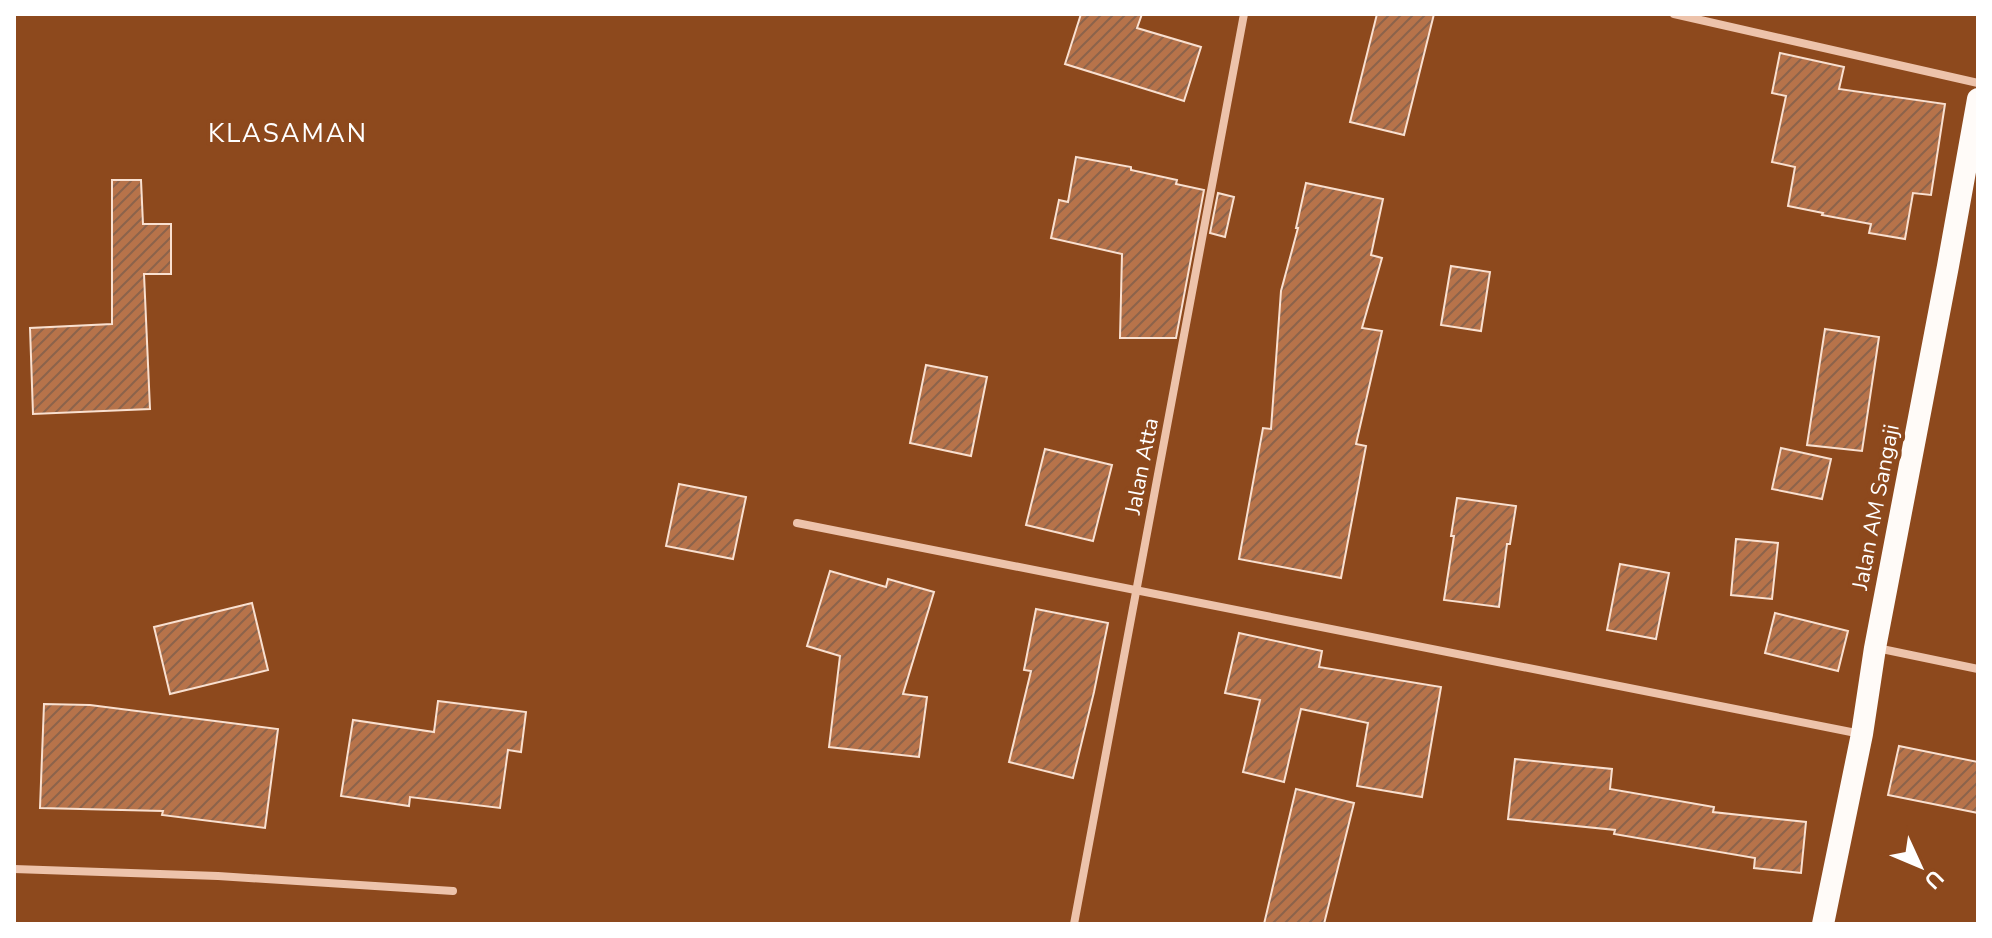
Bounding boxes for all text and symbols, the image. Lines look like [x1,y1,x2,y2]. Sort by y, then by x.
district label: KLASAMAN [208,116,368,151]
street label: Jalan Atta [1118,415,1166,518]
street label: Jalan AM Sangaji [1845,422,1907,594]
north arrow [1880,826,1960,906]
text: U [1917,863,1950,895]

